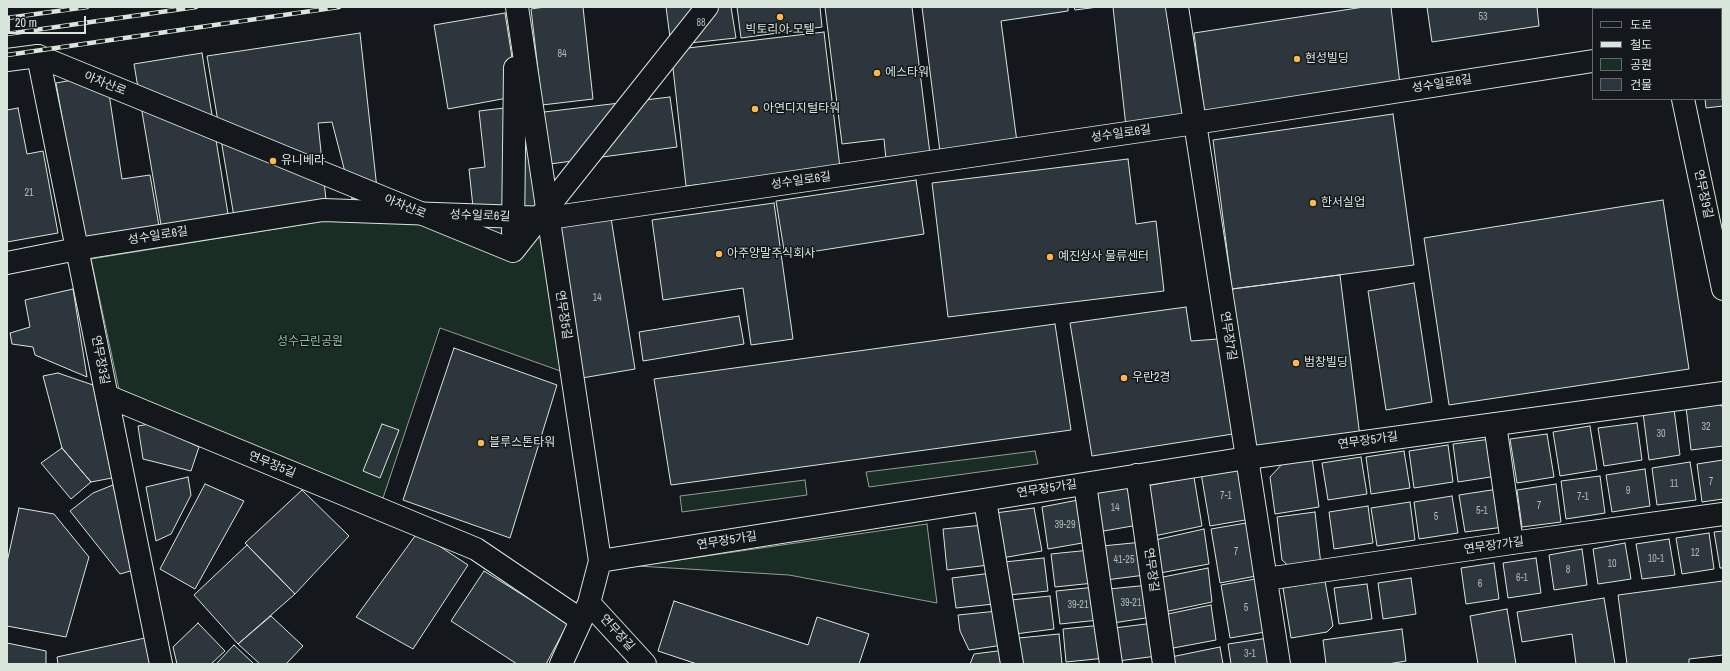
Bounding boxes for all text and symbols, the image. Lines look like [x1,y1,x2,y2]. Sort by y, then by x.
scale bar [10,8,88,34]
legend [1592,8,1722,100]
house number: 53 [1478,11,1488,23]
marker: 빅토리아 모텔 [775,12,785,22]
text: 20 m [15,15,37,31]
house number: 88 [696,17,706,29]
text: 도로 [1630,17,1652,33]
place label: 빅토리아 모텔 [746,23,814,37]
text: 철도 [1630,37,1652,53]
house number: 84 [557,48,567,60]
place label: 현성빌딩 [1305,52,1349,66]
marker: 현성빌딩 [1292,54,1302,64]
text: 공원 [1630,57,1652,73]
place label: 에스타워 [885,66,929,80]
marker: 에스타워 [872,68,882,78]
street label: 아차산로 [82,69,128,99]
street label: 성수일로6길 [1411,72,1473,96]
text: 건물 [1630,77,1652,93]
place label: 아연디지털타워 [763,102,840,116]
marker: 아연디지털타워 [750,104,760,114]
street label: 성수일로6길 [1090,123,1152,145]
place label: 유니베라 [281,154,325,168]
marker: 유니베라 [268,156,278,166]
street label: 연무장9길 [1691,168,1715,220]
street label: 성수일로6길 [770,170,832,192]
house number: 21 [24,187,34,199]
street label: 아차산로 [382,192,428,222]
place label: 한서실업 [1321,196,1365,210]
marker: 한서실업 [1308,198,1318,208]
street label: 성수일로6길 [449,208,511,224]
street label: 성수일로6길 [127,224,189,248]
place label: 아주양말주식회사 [727,247,815,261]
marker: 아주양말주식회사 [714,249,724,259]
place label: 예진상사 물류센터 [1058,250,1149,264]
marker: 예진상사 물류센터 [1045,252,1055,262]
street label: 연무장5길 [552,289,574,341]
house number: 14 [592,292,602,304]
street label: 연무장7길 [1217,310,1239,362]
street label: 연무장3길 [88,334,112,386]
park label: 성수근린공원 [277,335,343,349]
place label: 범창빌딩 [1304,356,1348,370]
marker: 범창빌딩 [1291,358,1301,368]
place label: 우란2경 [1132,371,1171,385]
marker: 우란2경 [1119,373,1129,383]
house number: 32 [1701,421,1711,433]
house number: 30 [1656,428,1666,440]
street label: 연무장5가길 [1337,430,1399,452]
place label: 블루스톤타워 [489,436,555,450]
marker: 블루스톤타워 [476,438,486,448]
street label: 연무장5길 [246,449,298,481]
house number: 7 [1709,476,1713,488]
street label: 연무장5가길 [1016,477,1078,501]
house number: 11 [1670,478,1678,490]
house number: 9 [1626,485,1630,497]
house number: 7-1 [1220,490,1232,502]
house number: 7-1 [1577,491,1589,503]
house number: 7 [1537,500,1541,512]
house number: 14 [1110,502,1120,514]
house number: 5-1 [1476,505,1488,517]
house number: 5 [1434,511,1438,523]
house number: 39-29 [1055,519,1075,531]
street label: 연무장5가길 [696,529,758,553]
street label: 연무장7가길 [1463,535,1525,557]
house number: 7 [1234,546,1238,558]
street label: 연무장길 [1141,547,1161,593]
house number: 12 [1690,547,1700,559]
house number: 10-1 [1648,553,1664,565]
house number: 41-25 [1114,554,1134,566]
house number: 10 [1607,558,1617,570]
house number: 8 [1566,564,1570,576]
house number: 6-1 [1516,572,1528,584]
house number: 6 [1478,578,1482,590]
house number: 39-21 [1121,597,1141,609]
house number: 39-21 [1068,599,1088,611]
house number: 5 [1244,602,1248,614]
street label: 연무장길 [597,612,637,654]
house number: 3-1 [1244,648,1256,660]

